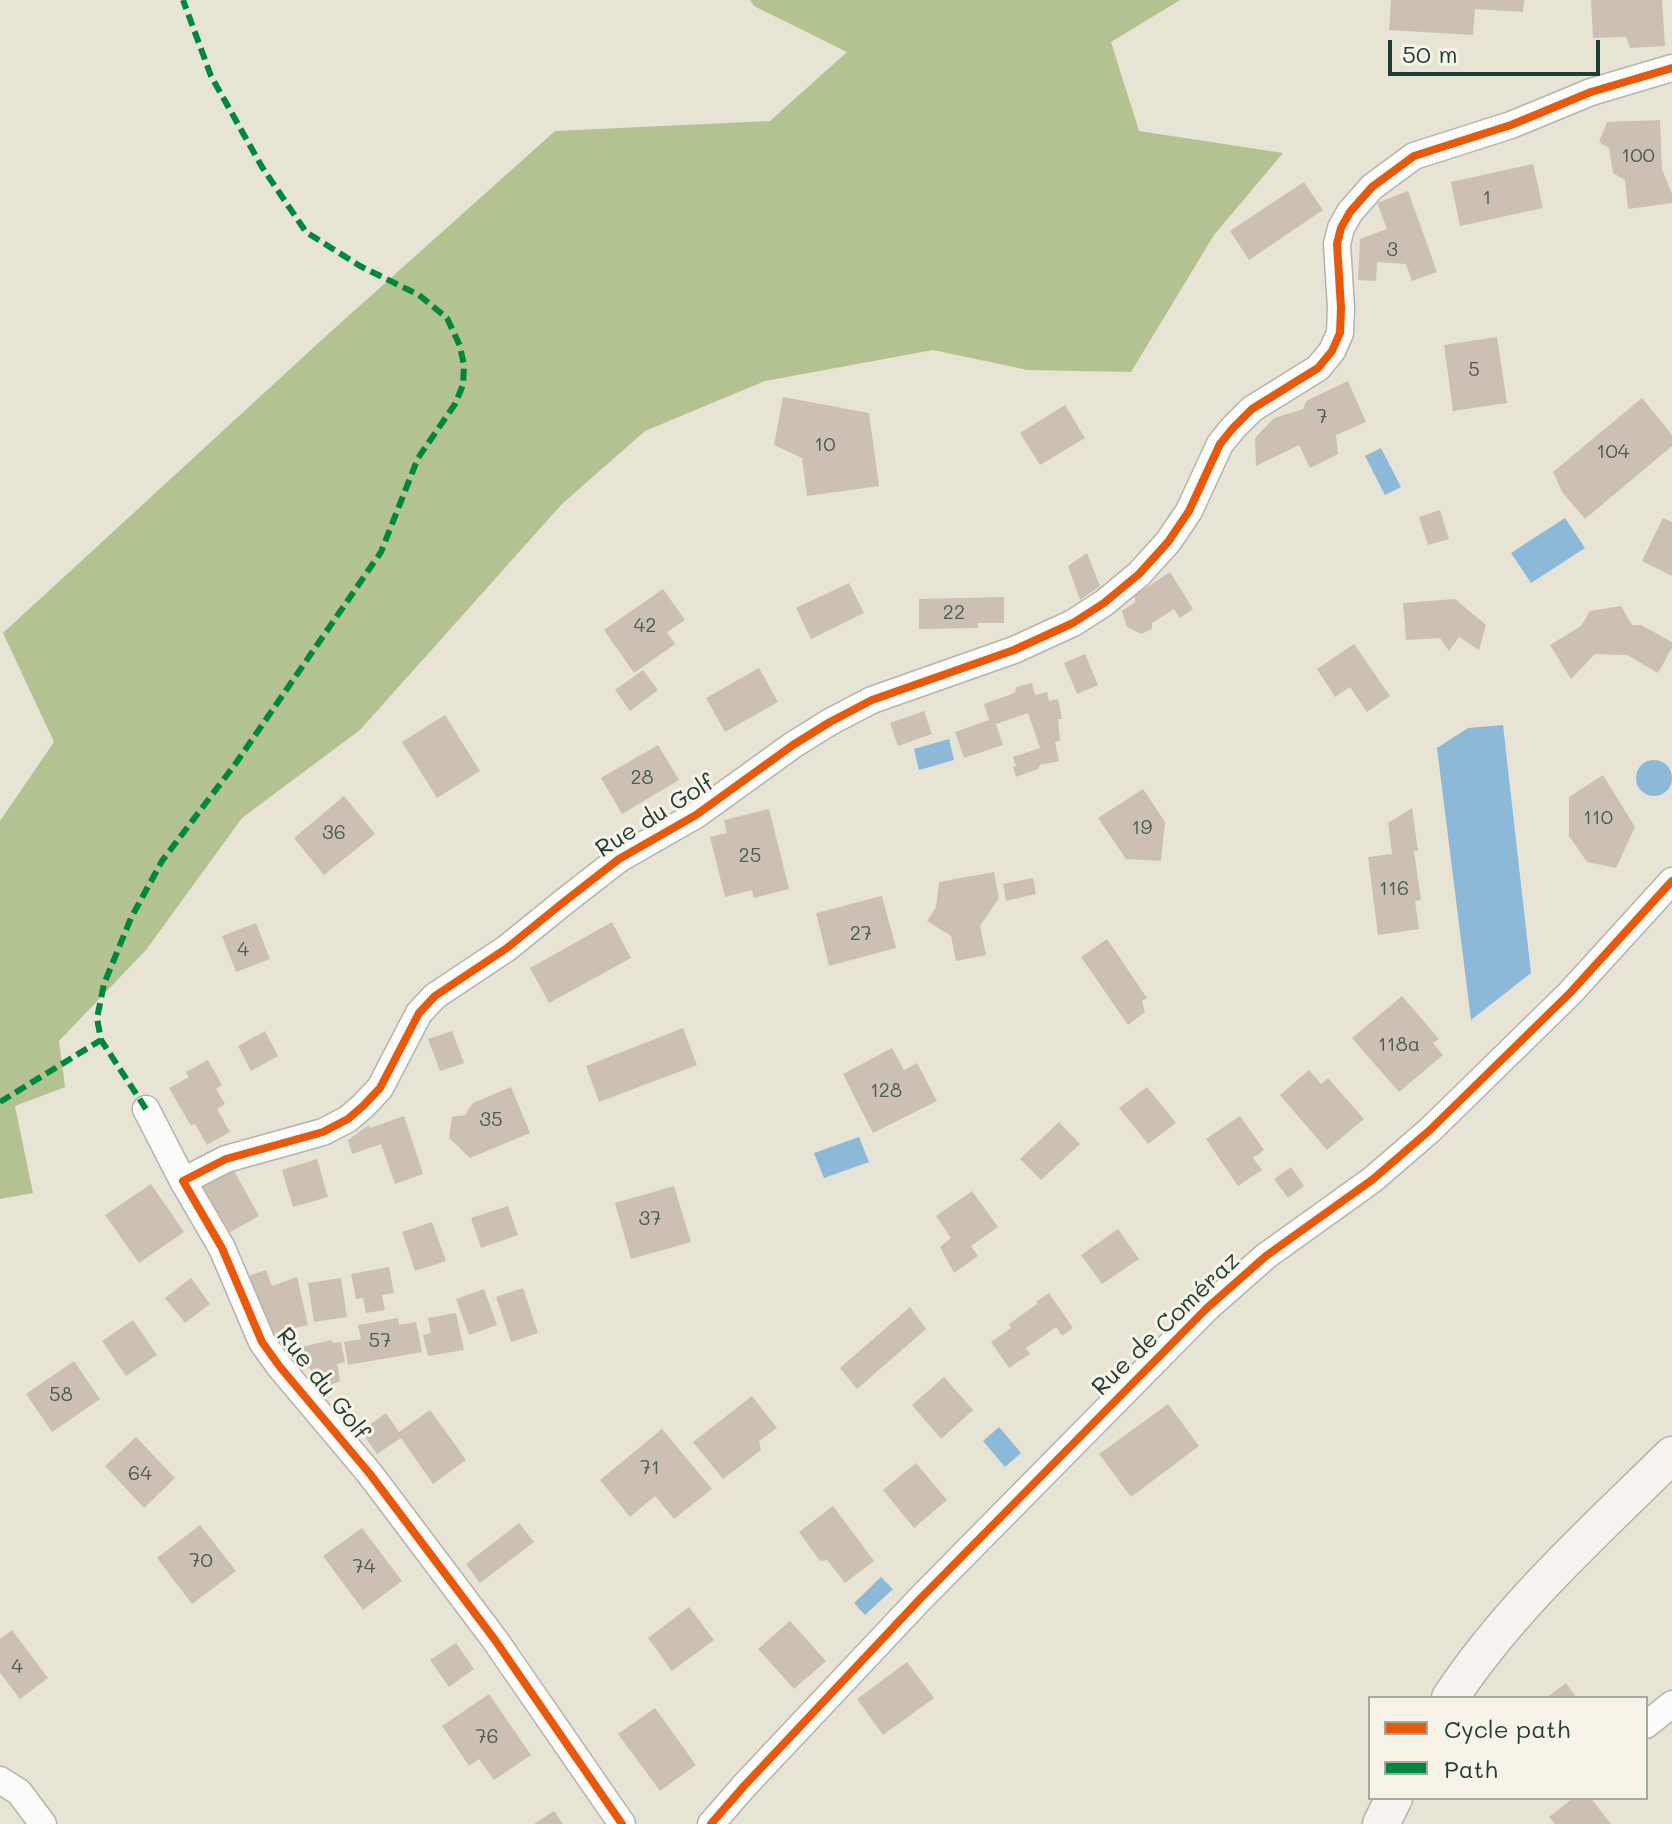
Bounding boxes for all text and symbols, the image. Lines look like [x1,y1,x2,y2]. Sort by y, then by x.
scale bar [1392,24,1604,74]
text: 50 m [1402,38,1458,69]
house number: 100 [1621,144,1655,168]
house number: 1 [1483,186,1491,210]
house number: 3 [1386,238,1398,262]
house number: 5 [1468,358,1480,382]
house number: 7 [1316,405,1328,429]
house number: 10 [814,433,836,457]
house number: 104 [1596,440,1630,464]
house number: 22 [943,601,965,625]
house number: 42 [634,614,656,638]
house number: 28 [630,766,654,790]
street label: Rue du Golf [590,768,720,864]
house number: 110 [1583,806,1613,830]
house number: 19 [1132,816,1152,840]
house number: 36 [322,821,346,845]
house number: 25 [739,844,761,868]
house number: 116 [1379,877,1409,901]
house number: 27 [850,922,872,946]
house number: 4 [237,938,249,962]
house number: 118a [1378,1033,1420,1057]
house number: 128 [870,1079,902,1103]
house number: 35 [479,1108,503,1132]
house number: 37 [639,1207,661,1231]
street label: Rue de Coméraz [1086,1246,1246,1402]
street label: Rue du Golf [270,1322,376,1446]
house number: 57 [369,1329,391,1353]
house number: 58 [49,1383,73,1407]
house number: 71 [640,1456,660,1480]
house number: 64 [128,1462,152,1486]
house number: 70 [189,1549,213,1573]
house number: 74 [353,1555,375,1579]
house number: 4 [11,1655,23,1679]
legend [1368,1696,1648,1800]
text: Cycle path [1444,1713,1570,1744]
house number: 76 [475,1725,499,1749]
text: Path [1444,1753,1498,1784]

